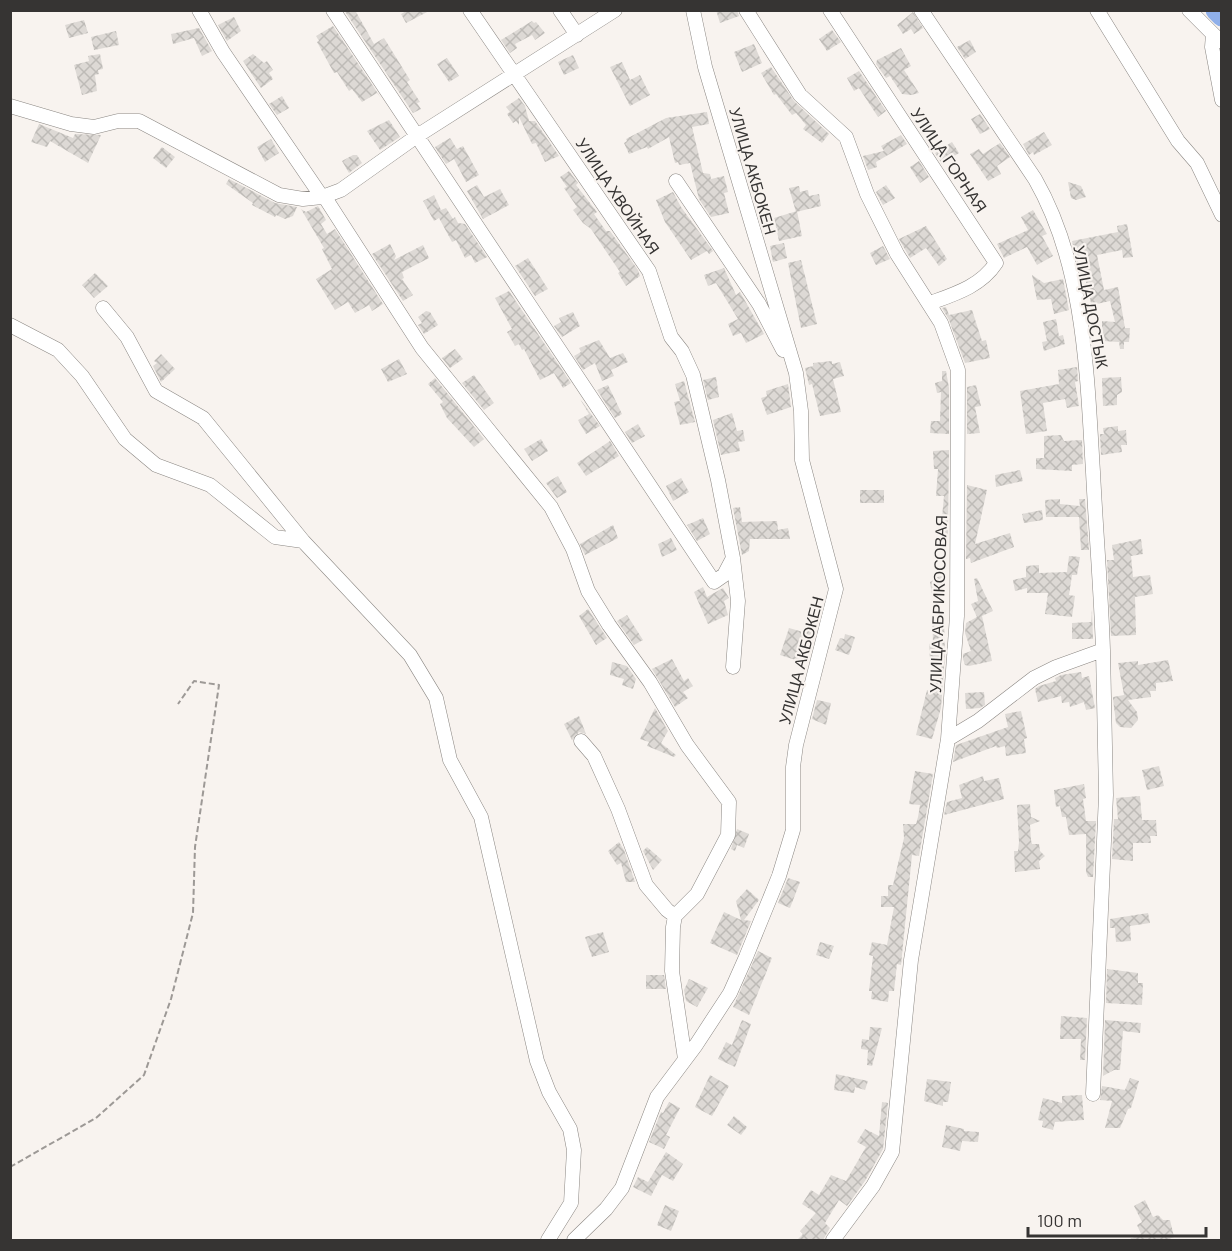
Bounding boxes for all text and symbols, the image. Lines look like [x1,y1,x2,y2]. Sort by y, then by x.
street label: УЛИЦА ГОРНАЯ [907,104,991,216]
street label: УЛИЦА АКБОКЕН [726,105,781,237]
street label: УЛИЦА ХВОЙНАЯ [573,134,664,257]
street label: УЛИЦА ДОСТЫК [1070,244,1113,371]
street label: УЛИЦА АБРИКОСОВАЯ [925,515,950,693]
street label: УЛИЦА АКБОКЕН [774,594,827,726]
scale bar [1028,1200,1206,1238]
text: 100 m [1037,1209,1082,1231]

